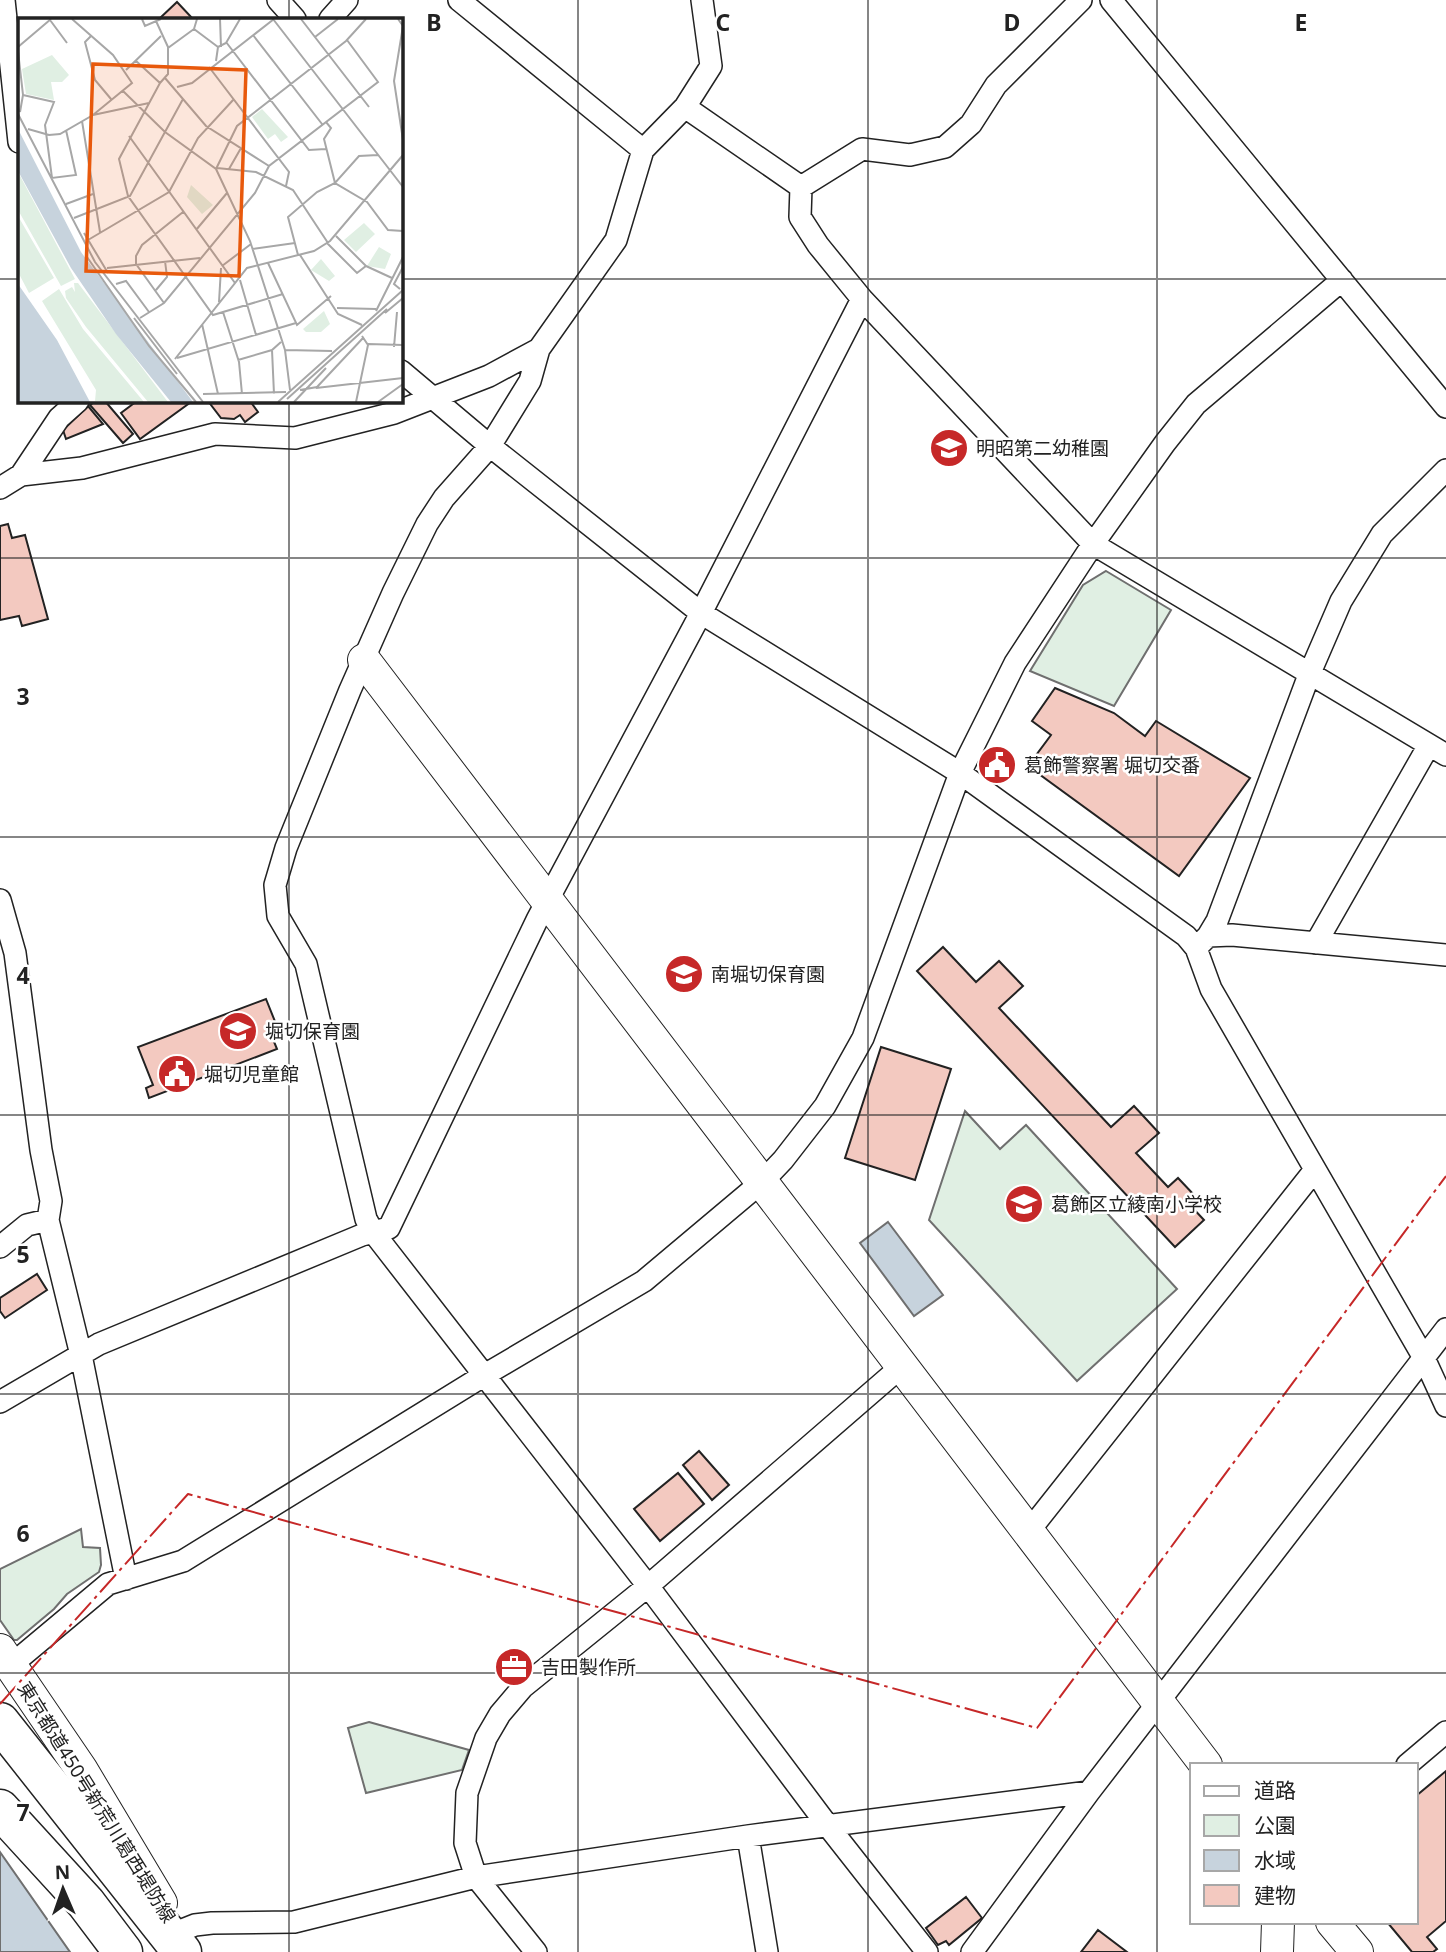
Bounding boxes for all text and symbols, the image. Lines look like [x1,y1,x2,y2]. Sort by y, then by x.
text: B [426,6,442,38]
text: C [716,6,731,38]
text: D [1004,6,1020,38]
text: E [1295,6,1307,38]
inset map [18,18,402,402]
school or university icon: 明昭第二幼稚園 [928,427,970,469]
place label: 明昭第二幼稚園 [976,435,1109,461]
text: 3 [16,680,30,712]
public building icon: 葛飾警察署 堀切交番 [976,744,1018,786]
place label: 葛飾警察署 堀切交番 [1024,752,1200,778]
school or university icon: 南堀切保育園 [663,953,705,995]
text: 4 [16,959,30,991]
place label: 南堀切保育園 [711,961,825,987]
school or university icon: 堀切保育園 [217,1010,259,1052]
place label: 堀切保育園 [265,1018,360,1044]
public building icon: 堀切児童館 [156,1053,198,1095]
place label: 堀切児童館 [204,1061,299,1087]
school or university icon: 葛飾区立綾南小学校 [1003,1183,1045,1225]
place label: 葛飾区立綾南小学校 [1051,1191,1222,1217]
text: 5 [16,1238,30,1270]
text: 6 [16,1517,30,1549]
office icon: 吉田製作所 [493,1646,535,1688]
place label: 吉田製作所 [541,1654,636,1680]
street label: 東京都道450号新荒川葛西堤防線 [12,1677,182,1927]
legend [1190,1763,1418,1924]
text: 道路 [1254,1776,1296,1804]
text: 7 [16,1796,30,1828]
text: 公園 [1254,1811,1296,1839]
text: 水域 [1254,1846,1296,1874]
north arrow [28,1854,98,1924]
text: N [54,1859,71,1885]
text: 建物 [1254,1881,1296,1909]

